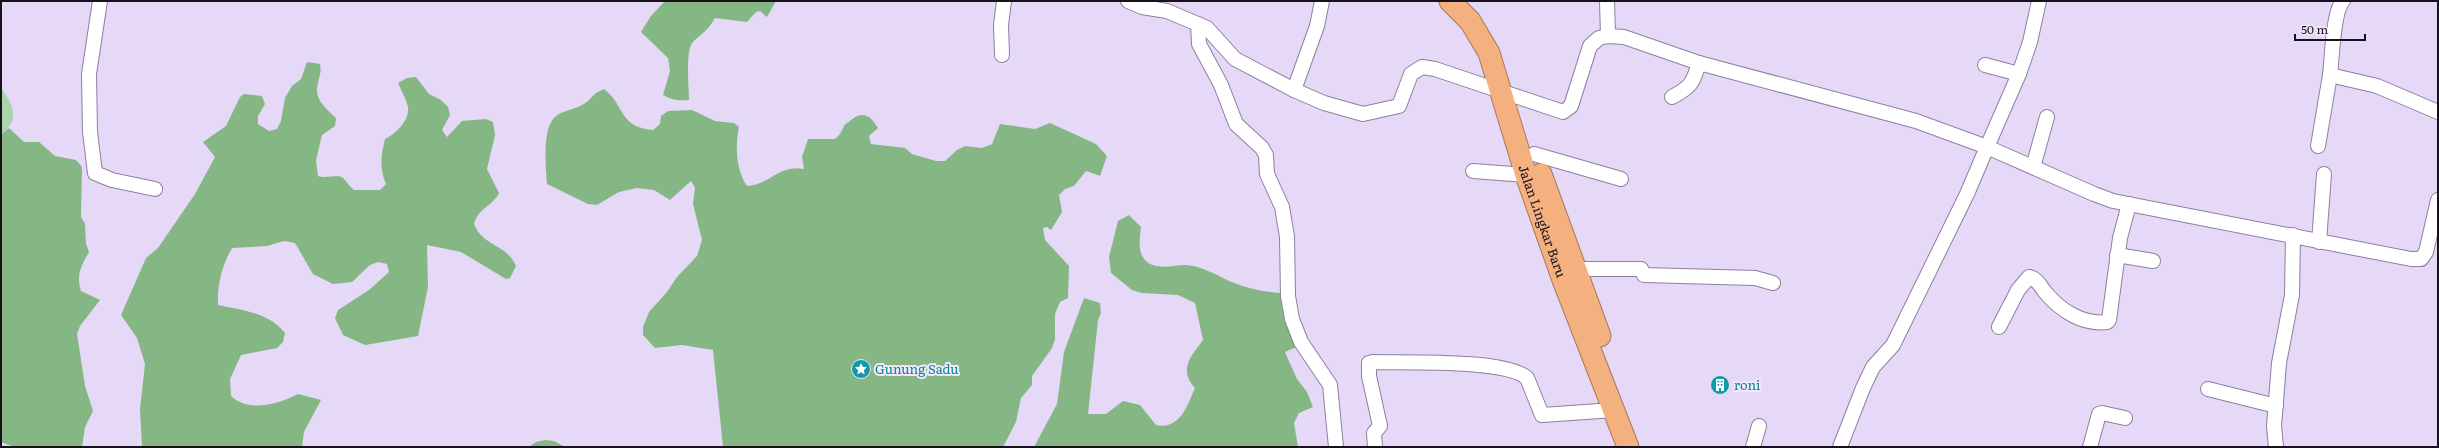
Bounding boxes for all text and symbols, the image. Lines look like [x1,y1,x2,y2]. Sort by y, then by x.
scale bar [2295,16,2365,42]
text: 50 m [2301,20,2328,38]
street label: Jalan Lingkar Baru [1514,163,1571,280]
place icon: Gunung Sadu [850,358,872,380]
place label: Gunung Sadu [875,359,959,378]
building icon: roni [1709,374,1731,396]
place label: roni [1734,375,1761,394]

